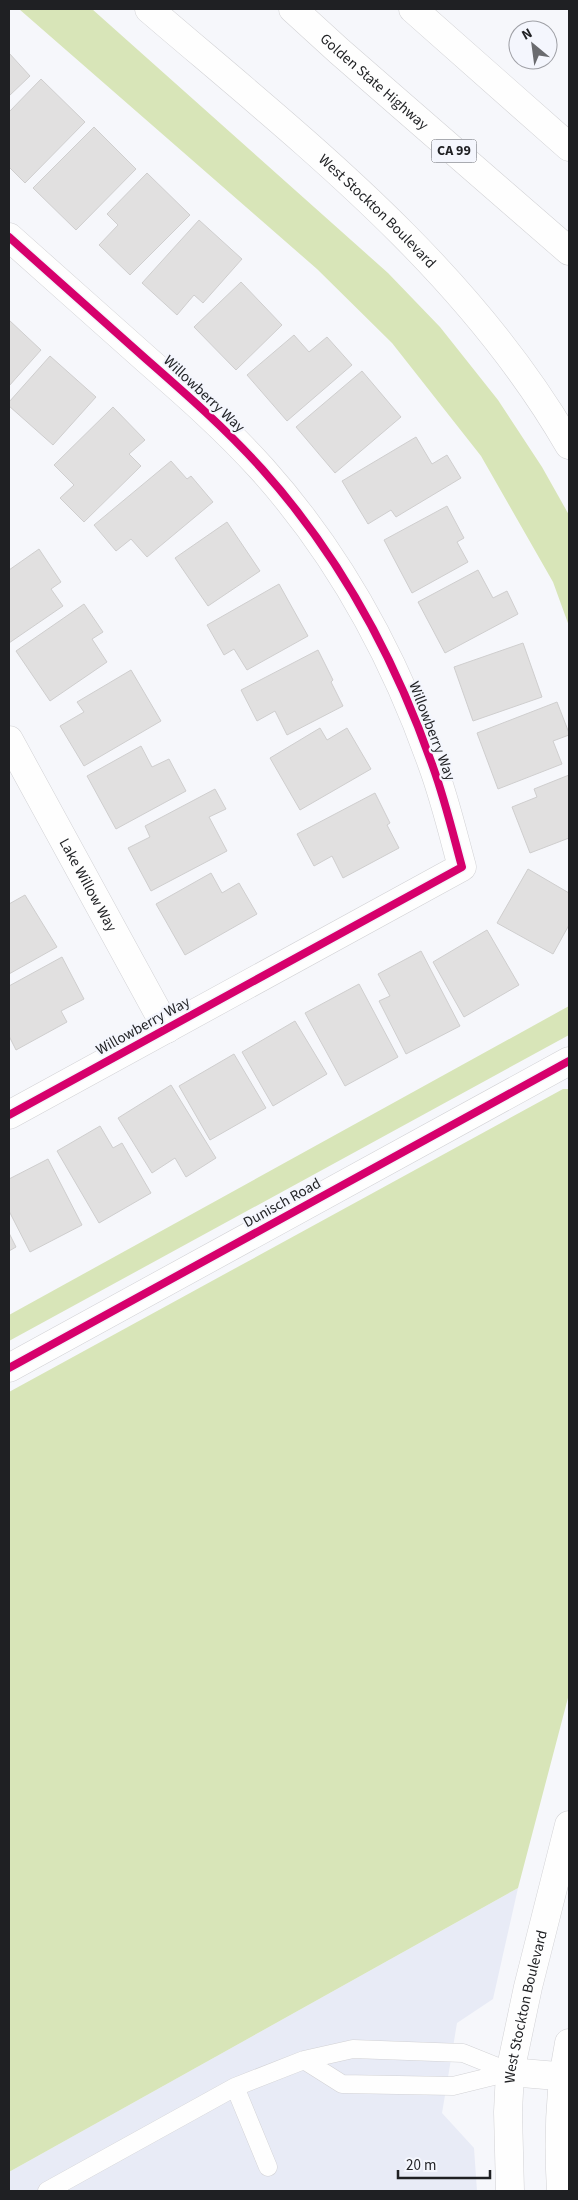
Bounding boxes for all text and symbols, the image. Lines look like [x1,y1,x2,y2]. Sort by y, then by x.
north arrow [508,20,558,70]
text: N [518,24,536,46]
street label: Golden State Highway [316,28,433,135]
road number: CA 99 [432,140,476,162]
street label: West Stockton Boulevard [314,149,441,273]
street label: Willowberry Way [159,351,249,437]
street label: Willowberry Way [403,678,461,784]
street label: Lake Willow Way [54,834,122,935]
street label: Willowberry Way [92,991,194,1061]
street label: Dunisch Road [239,1173,325,1233]
street label: West Stockton Boulevard [499,1928,552,2084]
scale bar [398,2148,490,2180]
text: 20 m [406,2155,436,2176]

